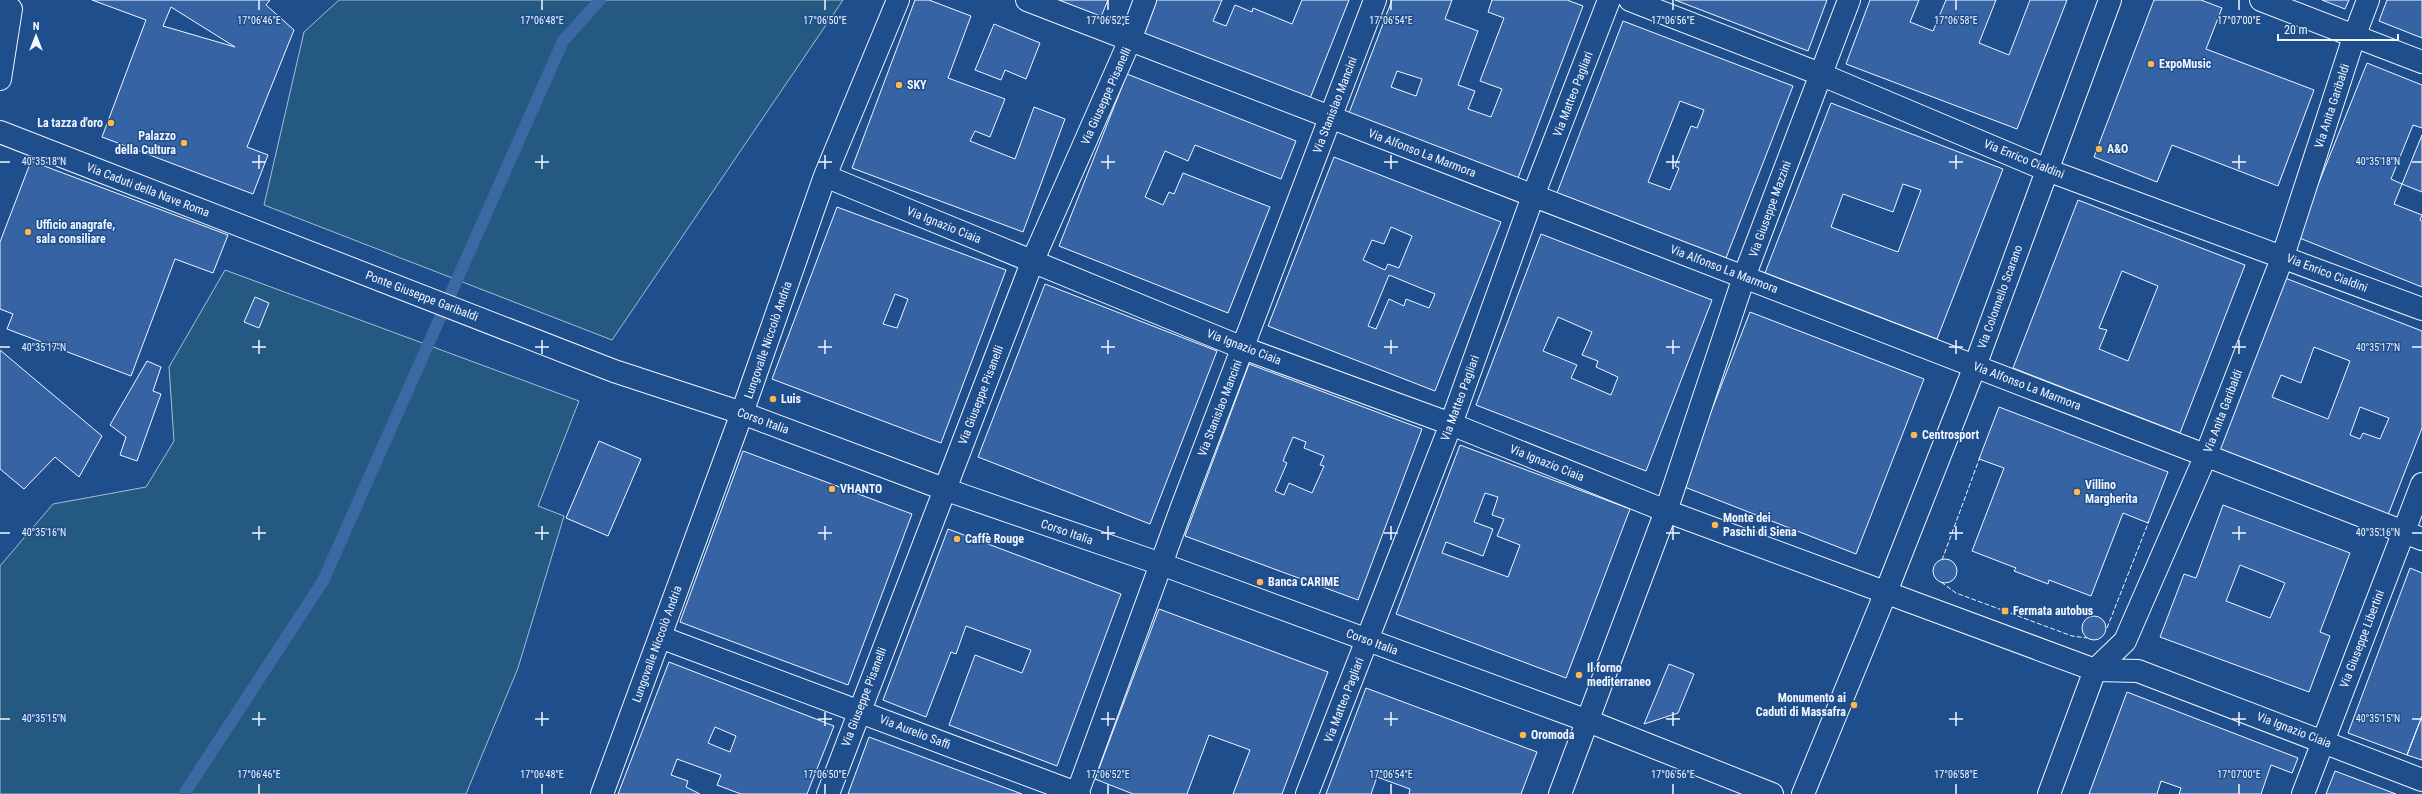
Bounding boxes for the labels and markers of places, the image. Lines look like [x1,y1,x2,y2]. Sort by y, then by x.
place label: ExpoMusic [2159,57,2212,71]
marker: ExpoMusic [2146,59,2156,69]
place label: SKY [907,78,927,92]
marker: SKY [894,80,904,90]
place label: La tazza d'oro [37,116,103,130]
marker: La tazza d'oro [106,118,116,128]
place label: Palazzo della Cultura [115,129,176,157]
marker: Palazzo della Cultura [179,138,189,148]
place label: A&O [2107,142,2128,156]
marker: A&O [2094,144,2104,154]
place label: Ufficio anagrafe, sala consiliare [36,218,115,246]
marker: Ufficio anagrafe, sala consiliare [23,227,33,237]
place label: Luis [781,392,802,406]
marker: Luis [768,394,778,404]
place label: Centrosport [1922,428,1980,442]
marker: Centrosport [1909,430,1919,440]
place label: Villino Margherita [2085,478,2138,506]
place label: VHANTO [840,482,882,496]
marker: VHANTO [827,484,837,494]
marker: Villino Margherita [2072,487,2082,497]
place label: Monte dei Paschi di Siena [1723,511,1797,539]
marker: Monte dei Paschi di Siena [1710,520,1720,530]
place label: Caffè Rouge [965,532,1024,546]
marker: Caffè Rouge [952,534,962,544]
place label: Banca CARIME [1268,575,1339,589]
marker: Banca CARIME [1255,577,1265,587]
place label: Fermata autobus [2013,604,2094,618]
marker: Fermata autobus [2000,606,2010,616]
place label: Il forno mediterraneo [1587,661,1651,689]
marker: Il forno mediterraneo [1574,670,1584,680]
place label: Monumento ai Caduti di Massafra [1756,691,1846,719]
marker: Monumento ai Caduti di Massafra [1849,700,1859,710]
place label: Oromoda [1531,728,1575,742]
marker: Oromoda [1518,730,1528,740]

